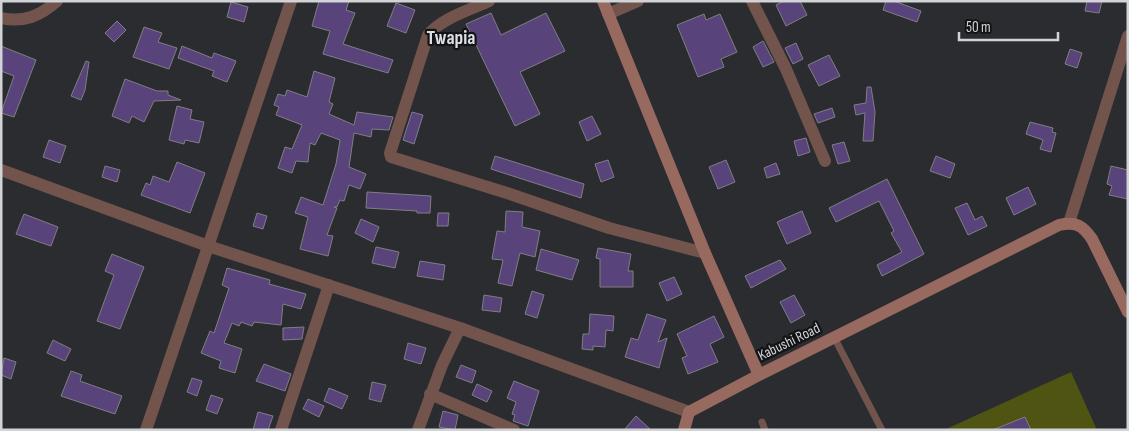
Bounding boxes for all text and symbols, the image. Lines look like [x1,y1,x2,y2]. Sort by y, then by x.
scale bar [959,10,1058,42]
text: 50 m [966,18,991,37]
district label: Twapia [427,26,475,50]
street label: Kabushi Road [755,319,823,365]

